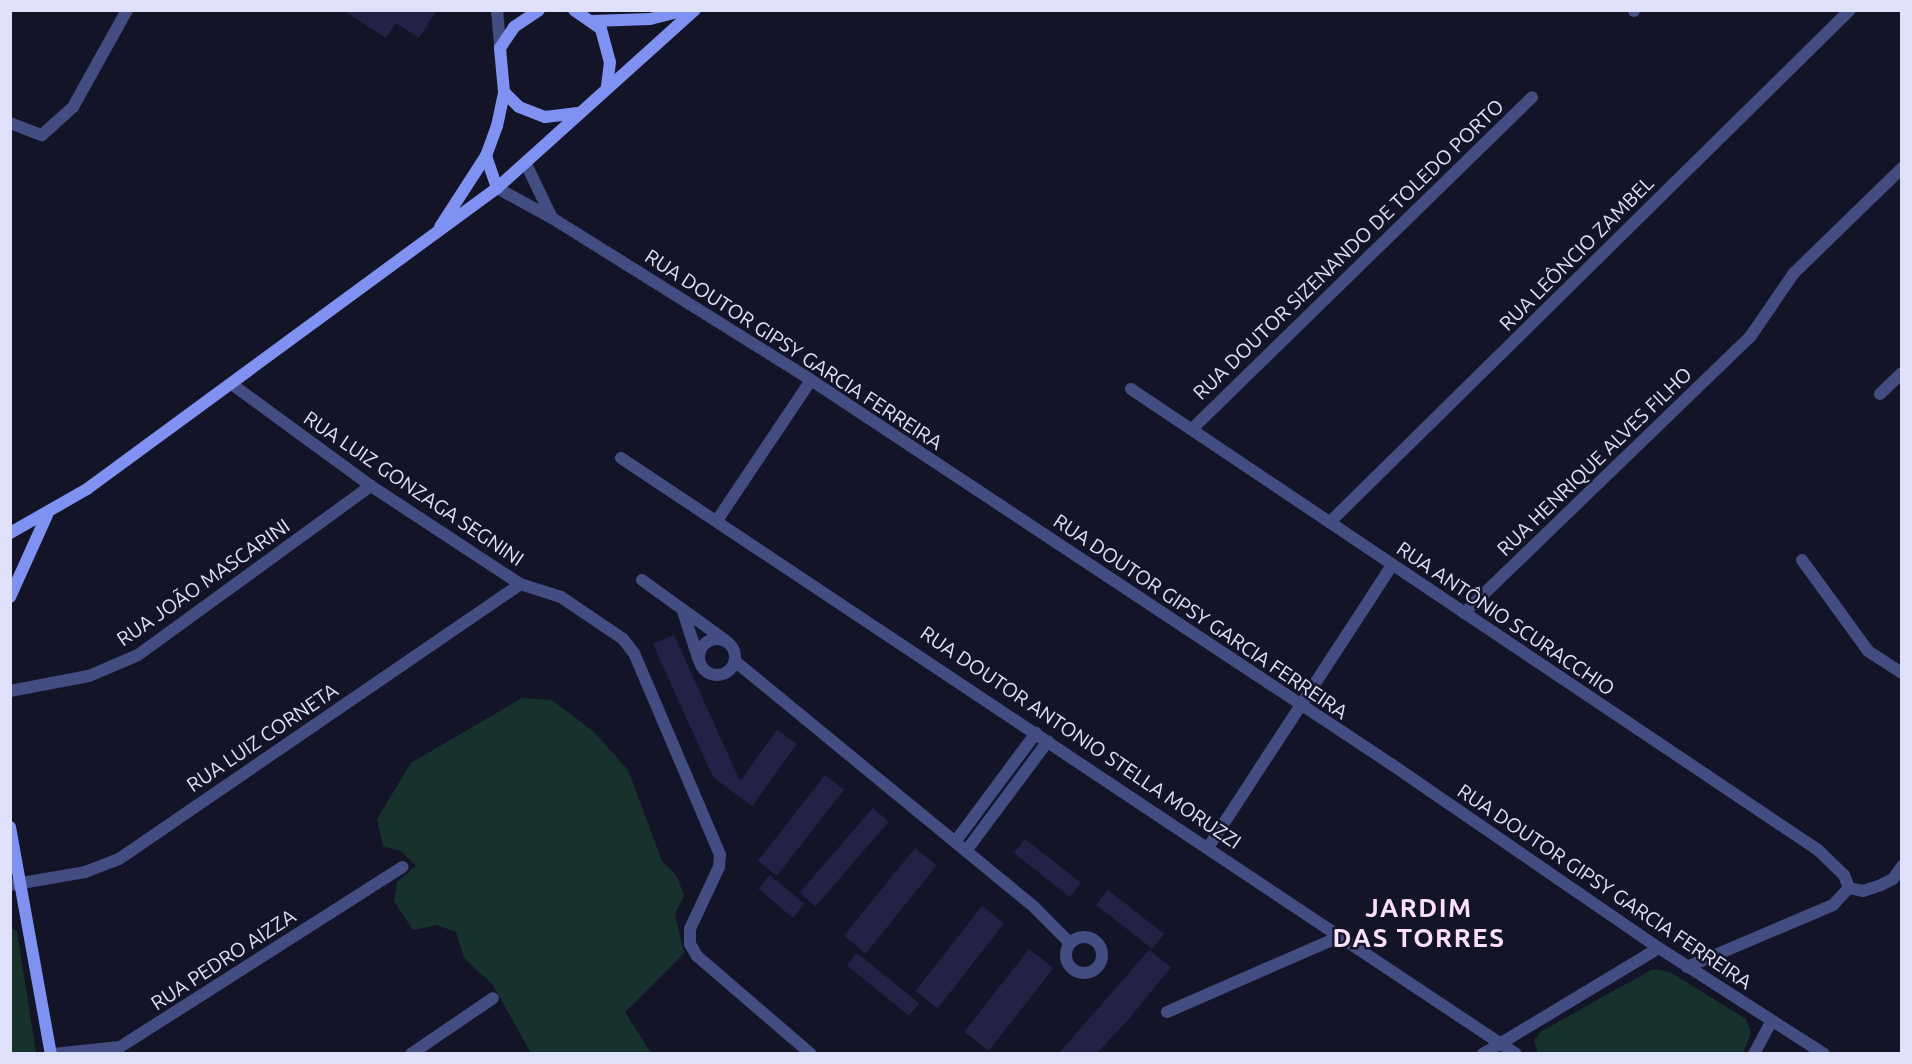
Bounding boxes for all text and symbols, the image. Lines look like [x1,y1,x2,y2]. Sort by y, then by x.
street label: RUA DOUTOR SIZENANDO DE TOLEDO PORTO [1188,94,1508,404]
street label: RUA LEÔNCIO ZAMBEL [1494,171,1658,335]
street label: RUA DOUTOR GIPSY GARCIA FERREIRA [641,244,947,454]
street label: RUA HENRIQUE ALVES FILHO [1492,362,1696,560]
street label: RUA LUIZ GONZAGA SEGNINI [299,405,529,571]
street label: RUA DOUTOR GIPSY GARCIA FERREIRA [1049,508,1353,724]
street label: RUA JOÃO MASCARINI [112,513,294,651]
street label: RUA ANTÔNIO SCURACCHIO [1392,536,1620,700]
street label: RUA DOUTOR ANTONIO STELLA MORUZZI [916,620,1246,854]
street label: RUA LUIZ CORNETA [182,678,342,796]
street label: RUA DOUTOR GIPSY GARCIA FERREIRA [1453,778,1757,994]
district label: JARDIM DAS TORRES [1333,892,1505,954]
street label: RUA PEDRO AIZZA [146,903,300,1015]

